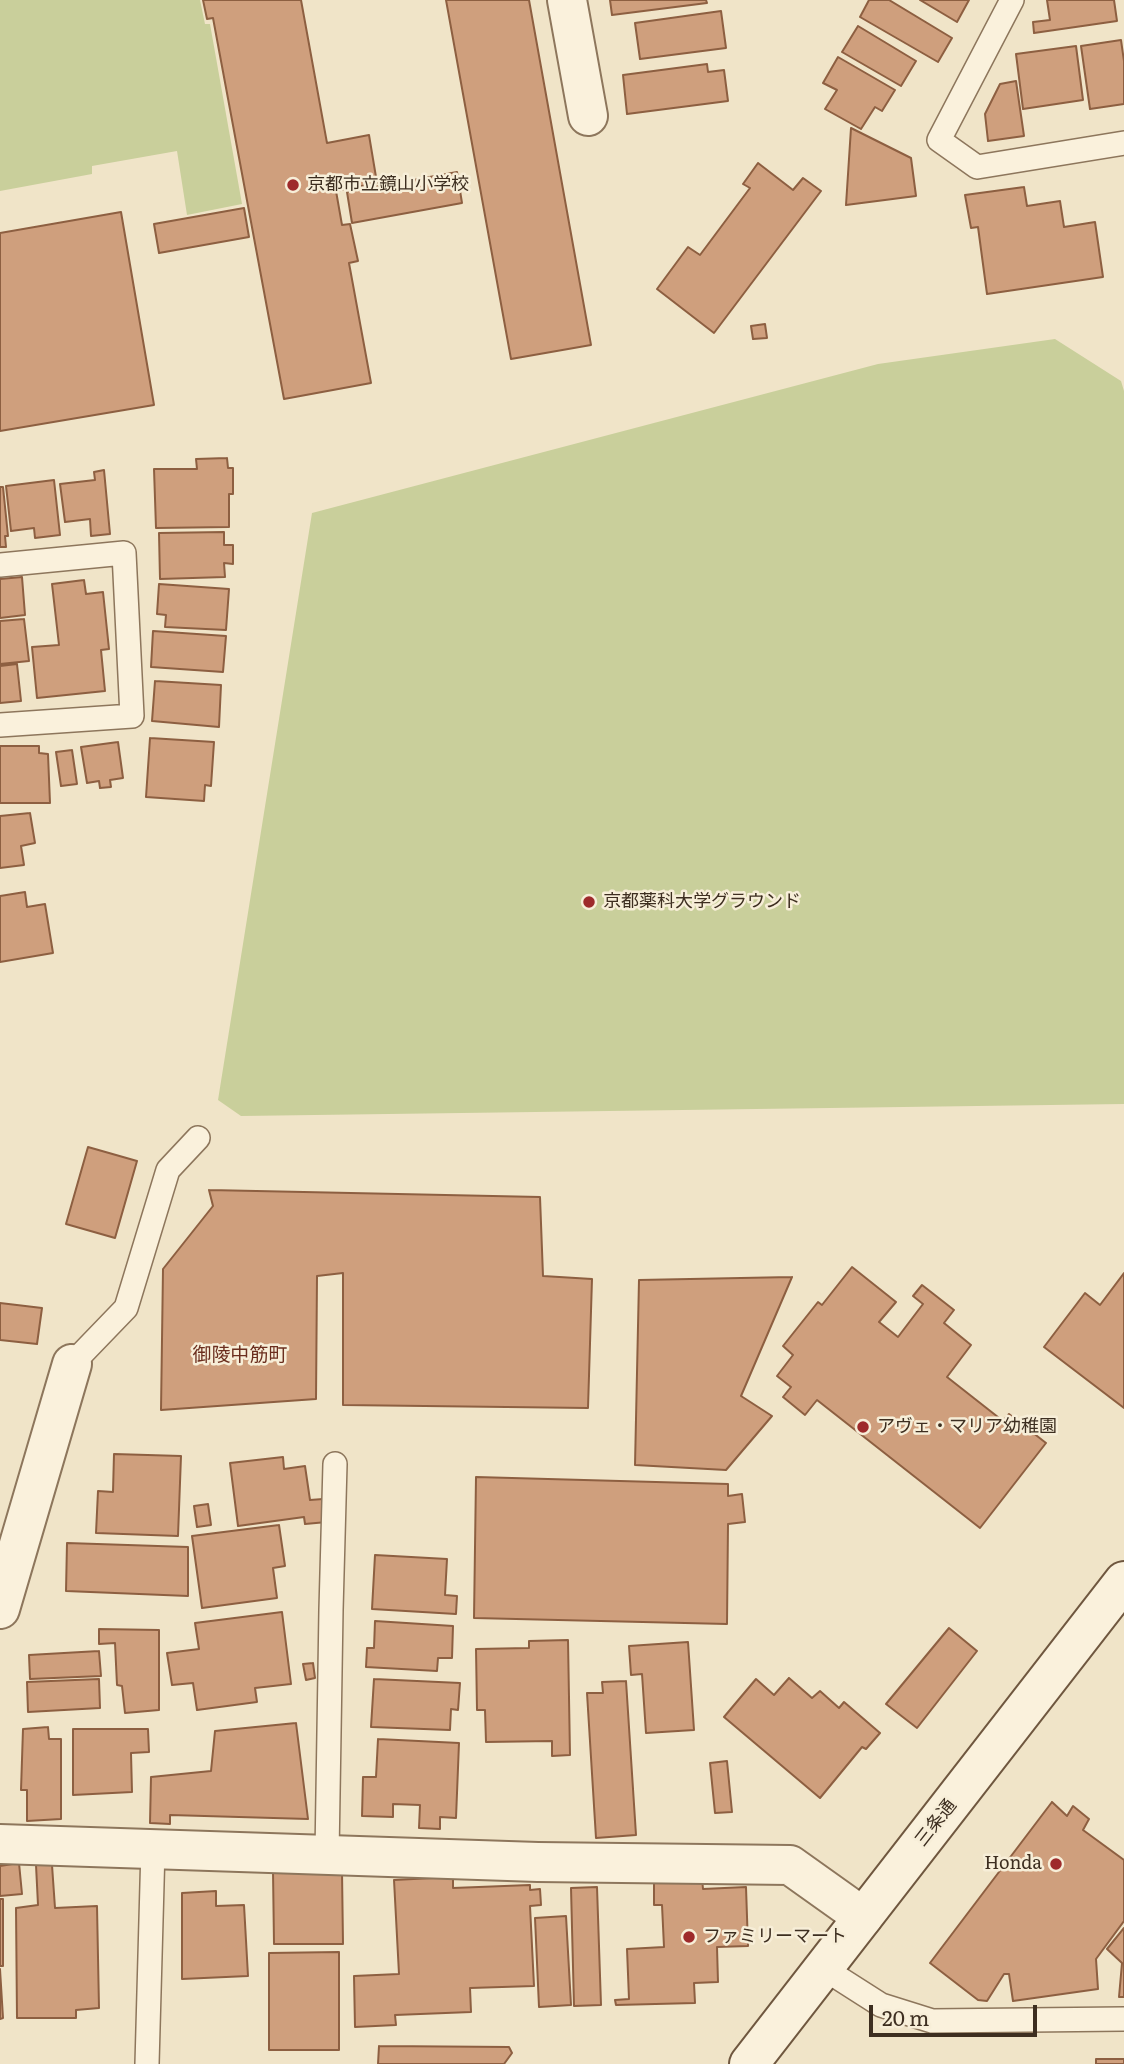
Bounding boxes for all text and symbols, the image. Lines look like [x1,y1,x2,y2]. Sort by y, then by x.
place label: 京都市立鏡山小学校 [307,174,469,196]
marker: 京都市立鏡山小学校 [285,177,301,193]
place label: 京都薬科大学グラウンド [603,891,801,913]
marker: 京都薬科大学グラウンド [581,894,597,910]
district label: 御陵中筋町 [193,1344,287,1366]
place label: アヴェ・マリア幼稚園 [877,1416,1057,1438]
marker: アヴェ・マリア幼稚園 [855,1419,871,1435]
street label: 三条通 [911,1795,961,1851]
place label: Honda [984,1853,1042,1875]
marker: Honda [1048,1856,1064,1872]
place label: ファミリーマート [703,1926,847,1948]
marker: ファミリーマート [681,1929,697,1945]
scale bar [872,1990,1040,2034]
text: 20 m [882,2001,929,2032]

